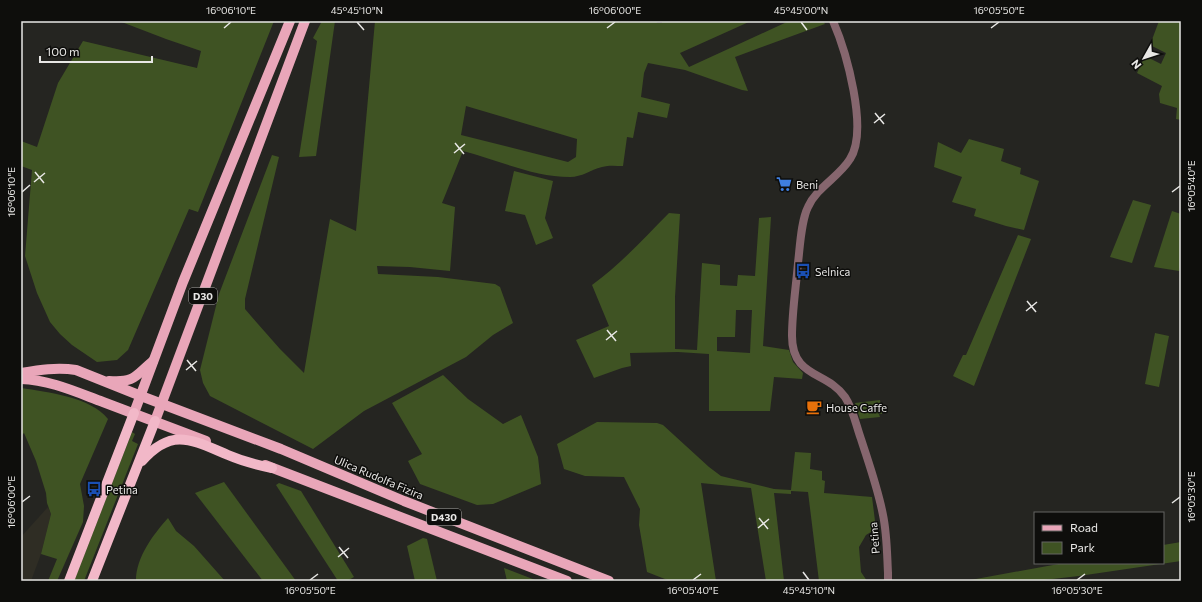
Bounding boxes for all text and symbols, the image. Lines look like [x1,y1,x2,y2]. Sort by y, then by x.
text: 16°06'10"E [206,4,256,16]
text: 45°45'10"N [331,4,383,16]
text: 16°06'00"E [589,4,641,16]
text: 45°45'00"N [774,4,828,16]
text: 16°05'50"E [973,4,1025,16]
scale bar [40,38,152,64]
north arrow [1124,38,1164,78]
text: 100 m [46,44,80,58]
text: N [1128,57,1143,72]
text: 16°05'40"E [1185,160,1197,212]
text: 16°06'10"E [5,167,17,217]
supermarket icon: Beni [775,175,793,193]
place label: Beni [796,178,818,191]
bus stop icon: Selnica [794,262,812,280]
place label: Selnica [815,265,850,278]
road number: D30 [189,288,217,304]
cafe icon: House Caffe [805,398,823,416]
place label: House Caffe [826,401,887,414]
street label: Ulica Rudolfa Fizira [332,452,426,502]
text: 16°05'30"E [1185,471,1197,523]
text: 16°06'00"E [5,476,17,528]
bus stop icon: Petina [85,480,103,498]
place label: Petina [106,483,138,496]
road number: D430 [427,509,461,525]
legend [1034,512,1164,564]
text: Road [1070,520,1098,534]
street label: Petina [866,522,882,554]
text: Park [1070,540,1096,554]
text: 16°05'50"E [284,584,336,596]
text: 16°05'40"E [667,584,719,596]
text: 45°45'10"N [783,584,835,596]
text: 16°05'30"E [1051,584,1103,596]

